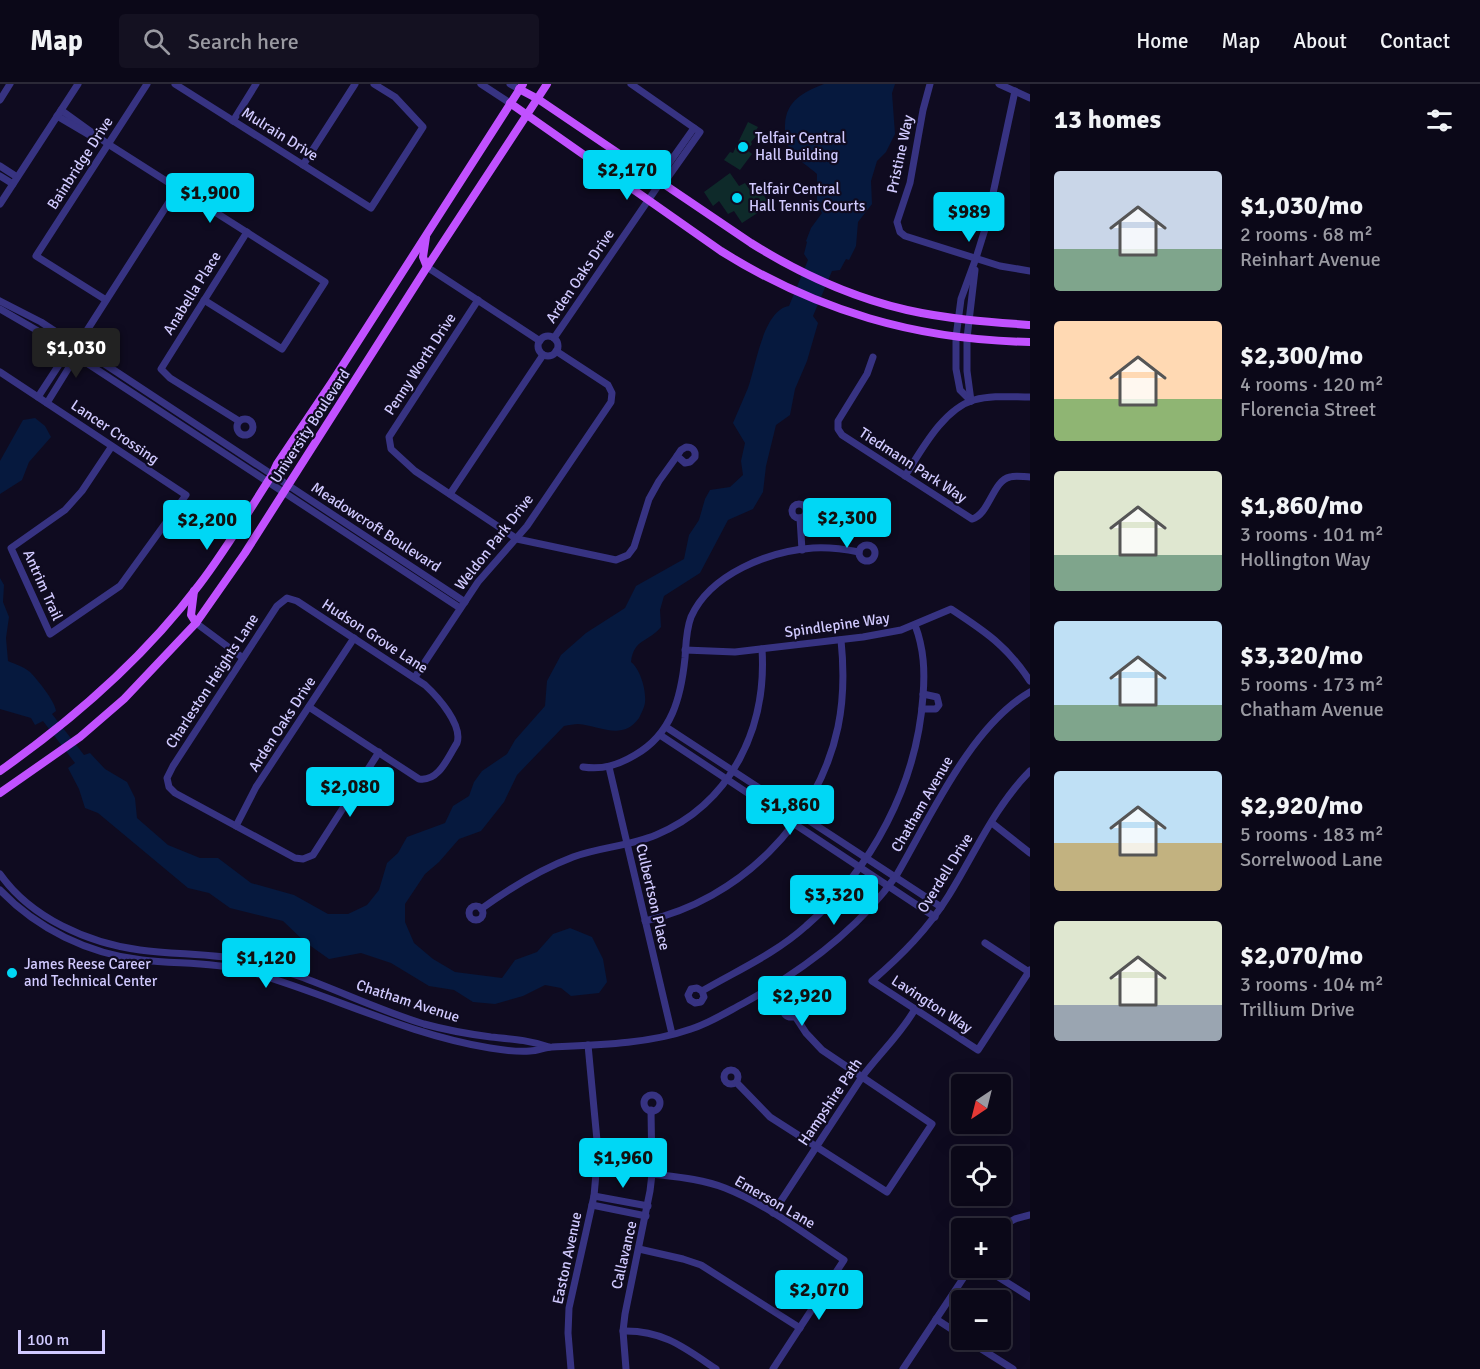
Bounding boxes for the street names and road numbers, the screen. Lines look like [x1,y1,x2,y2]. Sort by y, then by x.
street label: Mulrain Drive [238,103,322,165]
street label: Bainbridge Drive [43,113,117,213]
street label: Pristine Way [883,113,917,195]
street label: Arden Oaks Drive [542,225,618,327]
street label: Anabella Place [159,248,225,338]
street label: Penny Worth Drive [380,310,460,418]
street label: University Boulevard [266,366,354,486]
street label: Lancer Crossing [68,396,162,468]
street label: Tiedmann Park Way [856,423,970,507]
street label: Meadowcroft Boulevard [308,478,444,576]
street label: Weldon Park Drive [451,490,537,594]
street label: Antrim Trail [19,547,67,623]
street label: Hudson Grove Lane [318,595,432,677]
street label: Spindlepine Way [783,609,891,641]
street label: Charleston Heights Lane [162,610,262,752]
street label: Arden Oaks Drive [245,673,319,775]
street label: Chatham Avenue [887,753,957,855]
street label: Overdell Drive [913,830,977,916]
street label: Culbertson Place [632,842,674,952]
street label: Lavington Way [888,971,976,1037]
street label: Chatham Avenue [354,976,462,1026]
street label: Hampshire Path [794,1055,866,1149]
street label: Emerson Lane [731,1172,819,1232]
street label: Easton Avenue [548,1210,586,1306]
street label: Callavance [607,1219,641,1291]

